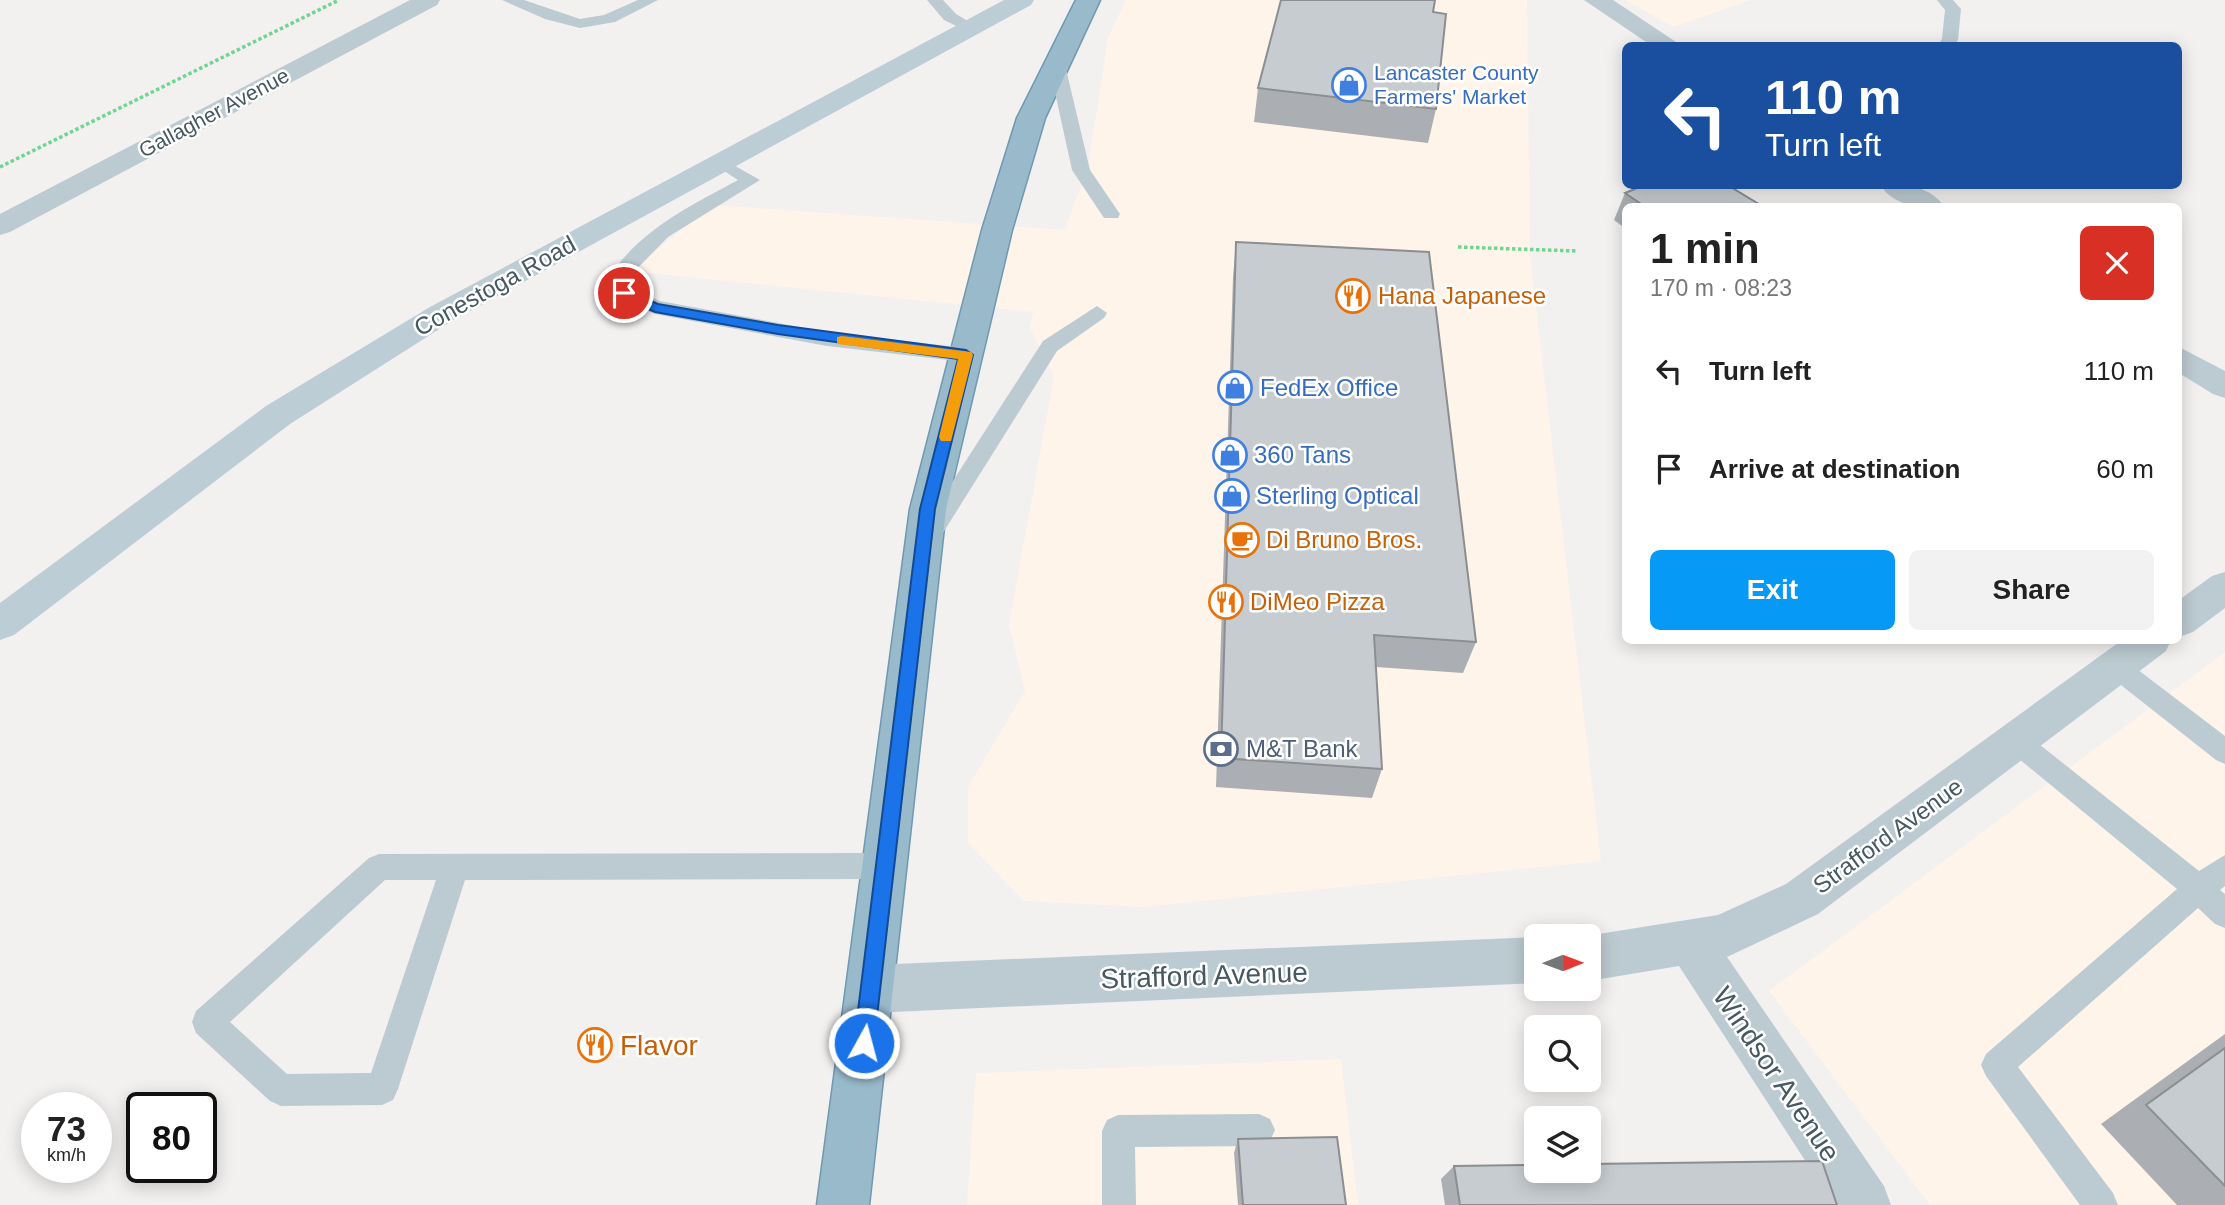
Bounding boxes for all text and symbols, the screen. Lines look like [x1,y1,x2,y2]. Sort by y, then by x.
place label: Lancaster County Farmers' Market [1374,61,1539,108]
street label: Gallagher Avenue [135,63,293,162]
shop icon: Lancaster County Farmers' Market [1330,66,1368,104]
icon: left [1650,70,1741,161]
text: 110 m [1765,70,1901,124]
text: Turn left [1765,127,1881,163]
text: 1 min [1650,225,1760,272]
button: close [2080,226,2154,300]
street label: Conestoga Road [409,230,580,341]
pin [594,263,654,323]
icon: arrive [605,274,643,312]
text: 170 m · 08:23 [1650,275,1792,301]
restaurant icon: Hana Japanese [1334,277,1372,315]
place label: Hana Japanese [1378,282,1546,309]
icon: left [1650,352,1688,390]
text: Turn left [1709,356,1811,386]
text: 110 m [2084,356,2154,386]
shop icon: FedEx Office [1216,369,1254,407]
place label: FedEx Office [1260,374,1398,401]
shop icon: 360 Tans [1211,436,1249,474]
place label: 360 Tans [1254,441,1351,468]
icon: arrive [1650,450,1688,488]
text: Arrive at destination [1709,454,1960,484]
text: 60 m [2096,454,2154,484]
shop icon: Sterling Optical [1213,477,1251,515]
place label: Sterling Optical [1256,482,1419,509]
cafe icon: Di Bruno Bros. [1223,521,1261,559]
place label: Di Bruno Bros. [1266,526,1422,553]
button: Exit [1650,550,1895,630]
button: Share [1909,550,2154,630]
restaurant icon: DiMeo Pizza [1207,583,1245,621]
place label: DiMeo Pizza [1250,588,1385,615]
bank icon: M&T Bank [1202,730,1240,768]
place label: M&T Bank [1246,735,1359,762]
street label: Strafford Avenue [1808,772,1968,899]
north arrow [1524,924,1601,1001]
map controls [1524,924,1601,1183]
street label: Strafford Avenue [1100,956,1308,995]
street label: Windsor Avenue [1707,981,1846,1167]
position arrow [827,1006,901,1080]
button: search [1524,1015,1601,1092]
restaurant icon: Flavor [576,1026,614,1064]
place label: Flavor [620,1030,698,1061]
speed limit sign: 80 [126,1092,217,1183]
button: layers [1524,1106,1601,1183]
text: 73 [47,1109,86,1148]
text: km/h [47,1145,86,1165]

